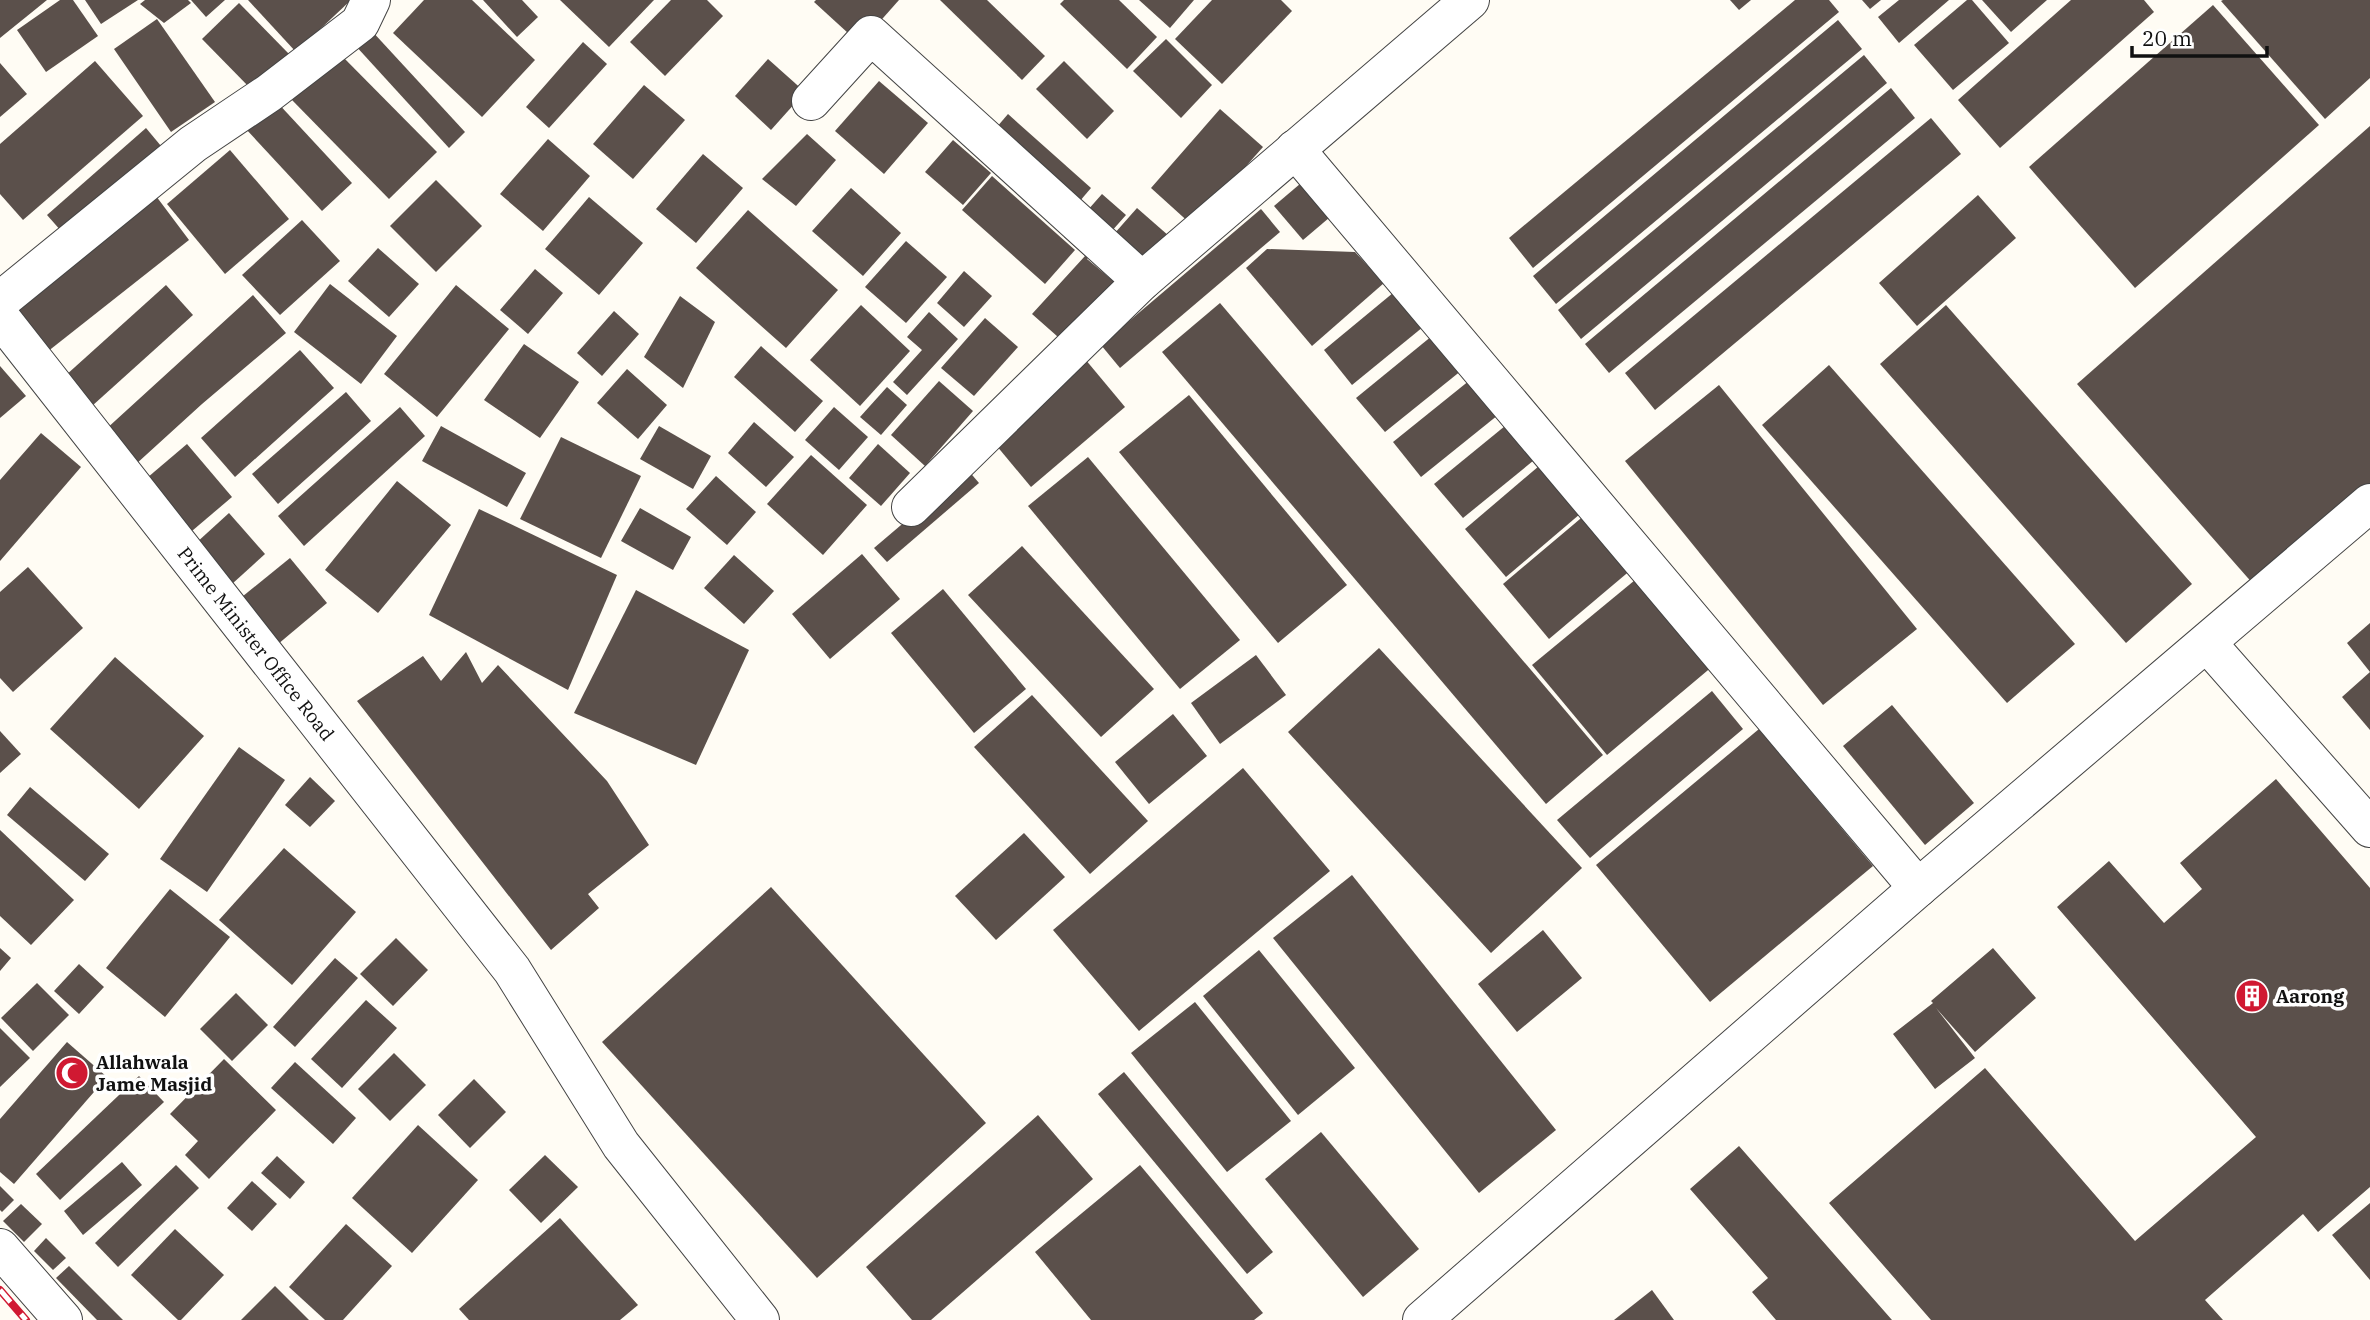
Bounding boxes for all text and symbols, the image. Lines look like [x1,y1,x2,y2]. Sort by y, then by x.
scale bar [2132,14,2267,58]
text: 20 m [2142,24,2192,52]
street label: Prime Minister Office Road [173,542,340,745]
building icon: Aarong [2233,977,2271,1015]
place label: Aarong [2276,984,2344,1008]
place label: Allahwala Jame Masjid [96,1050,212,1096]
mosque icon: Allahwala Jame Masjid [53,1054,91,1092]

